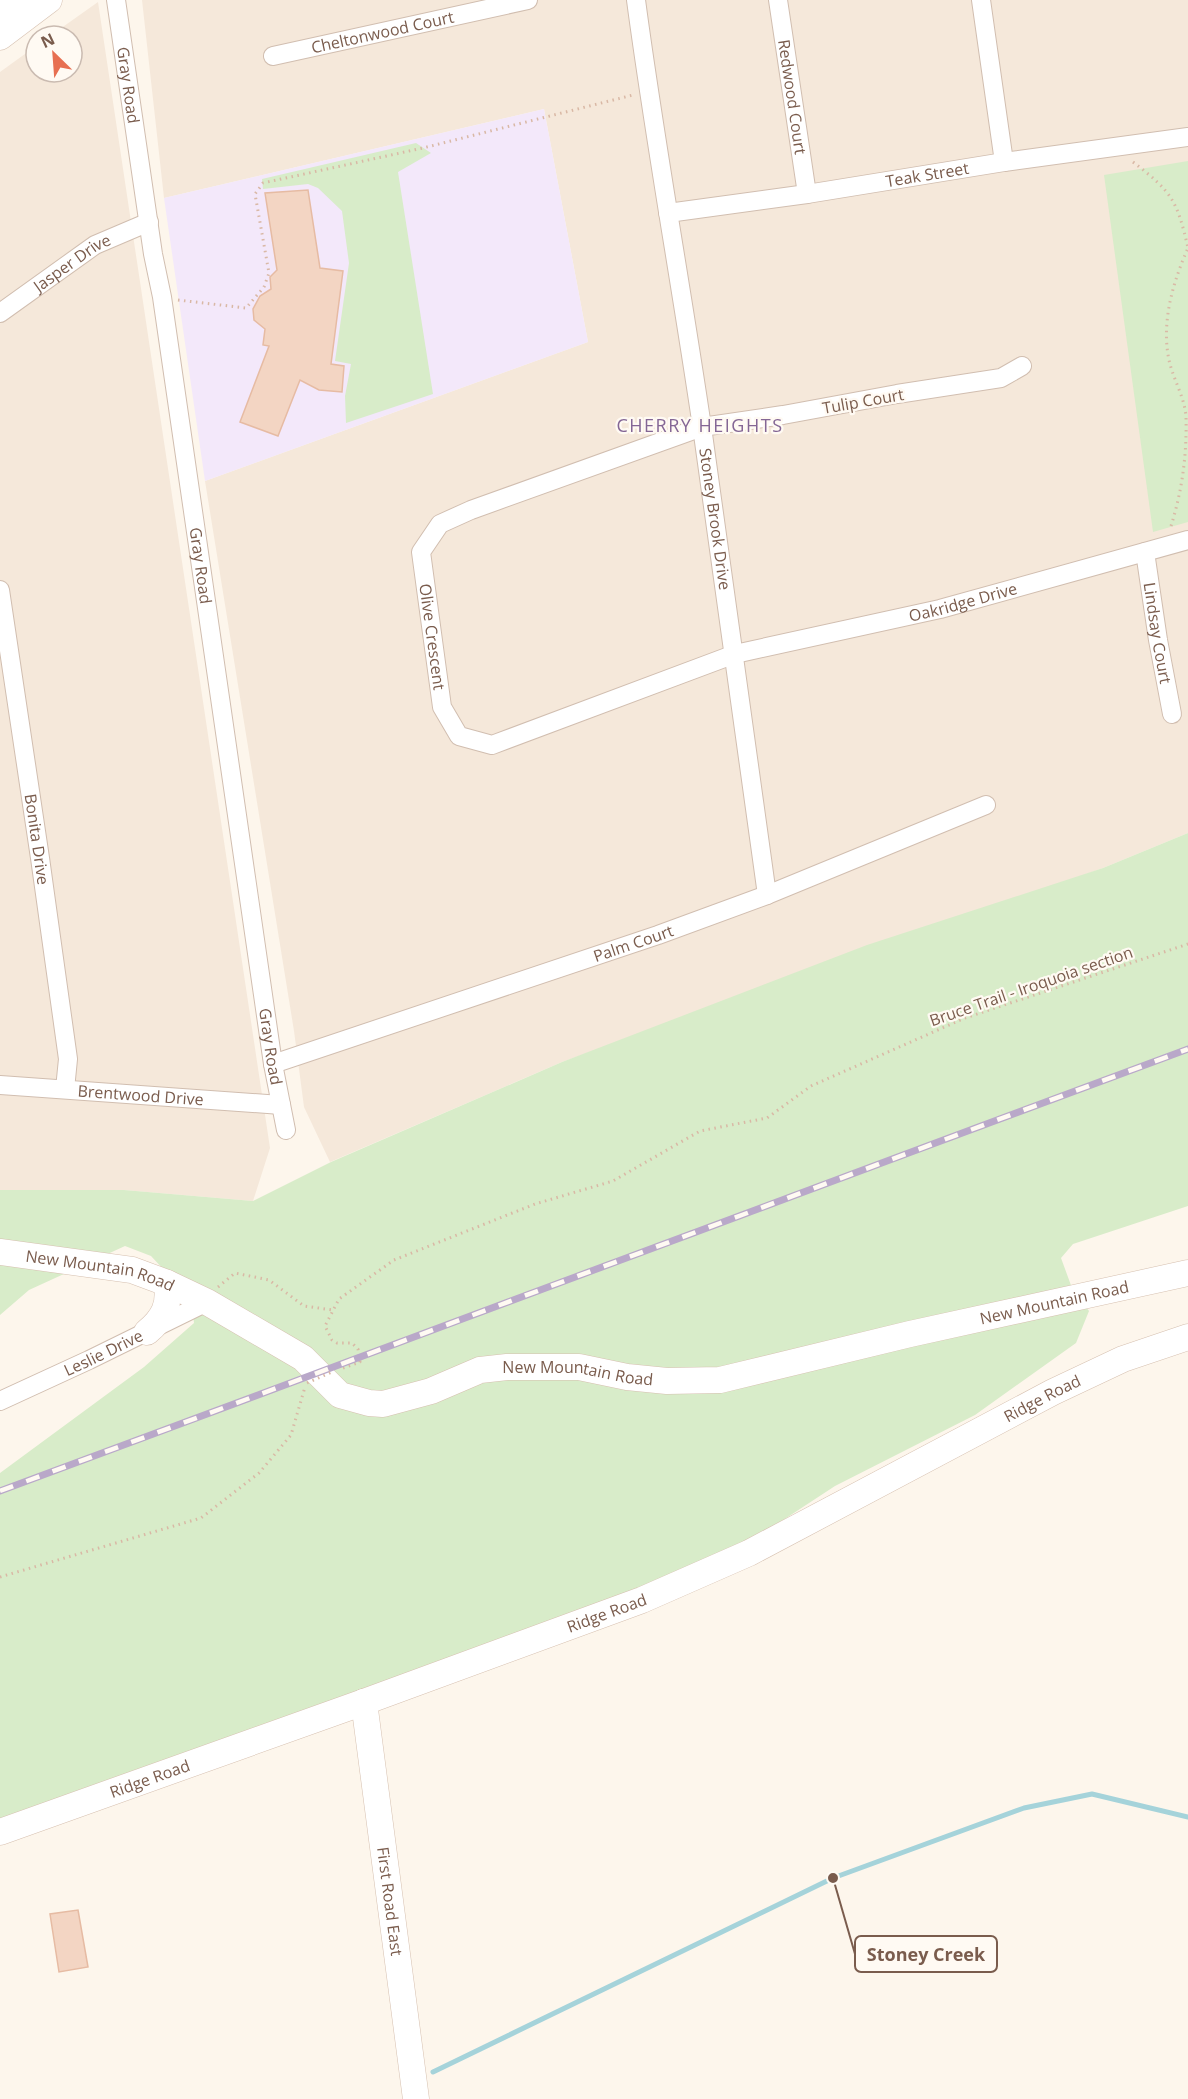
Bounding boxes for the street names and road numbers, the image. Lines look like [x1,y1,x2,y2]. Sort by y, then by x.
street label: Cheltonwood Court [309,6,456,58]
street label: Redwood Court [773,38,812,156]
street label: Gray Road [112,45,145,125]
street label: Teak Street [884,157,971,192]
street label: Jasper Drive [27,229,114,298]
street label: Tulip Court [821,383,906,419]
street label: Stoney Brook Drive [694,447,736,591]
street label: Gray Road [184,526,217,605]
street label: Oakridge Drive [907,577,1020,627]
street label: Lindsay Court [1139,581,1177,686]
street label: Olive Crescent [414,582,451,692]
street label: Bonita Drive [20,792,55,886]
street label: Palm Court [590,919,677,967]
street label: Bruce Trail - Iroquoia section [926,941,1136,1031]
street label: Gray Road [254,1007,288,1087]
street label: Brentwood Drive [77,1080,204,1110]
street label: New Mountain Road [24,1245,178,1296]
street label: New Mountain Road [978,1275,1131,1329]
street label: Leslie Drive [60,1324,147,1381]
street label: New Mountain Road [502,1356,654,1391]
street label: Ridge Road [1000,1370,1084,1427]
street label: Ridge Road [564,1588,650,1638]
street label: Ridge Road [107,1754,193,1803]
street label: First Road East [372,1845,408,1957]

